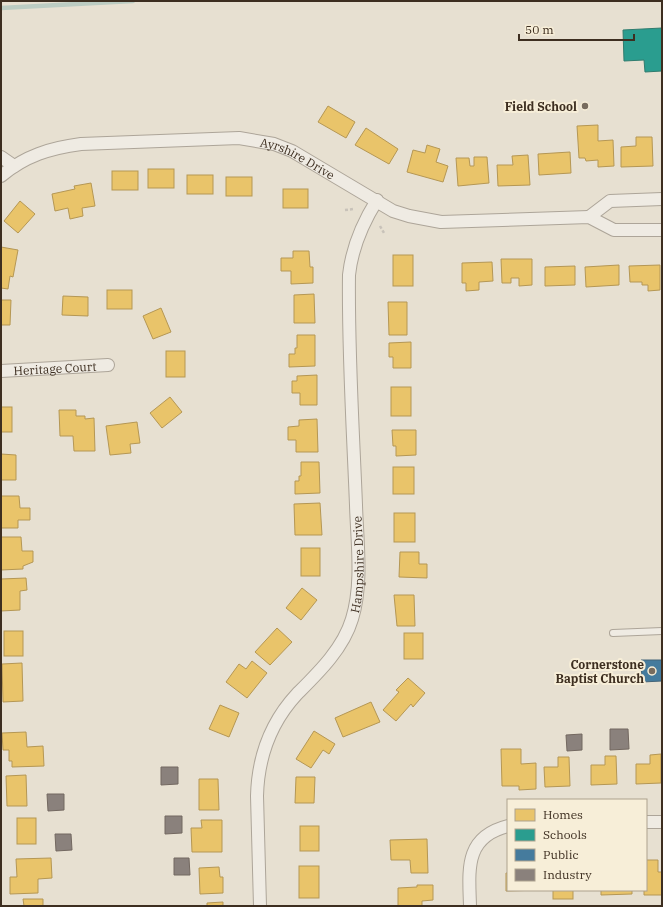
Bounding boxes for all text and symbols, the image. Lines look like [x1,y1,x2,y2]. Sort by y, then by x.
scale bar [519,16,634,42]
text: 50 m [525,22,554,37]
place label: Field School [505,99,577,114]
marker: Field School [580,101,590,111]
street label: Ayrshire Drive [259,134,338,182]
street label: Heritage Court [13,358,97,378]
street label: Hampshire Drive [347,516,366,614]
place label: Cornerstone Baptist Church [556,657,644,686]
marker: Cornerstone Baptist Church [647,666,657,676]
legend [507,799,647,891]
text: Homes [543,807,583,822]
text: Schools [543,827,587,842]
text: Public [543,847,579,862]
text: Industry [543,867,592,882]

